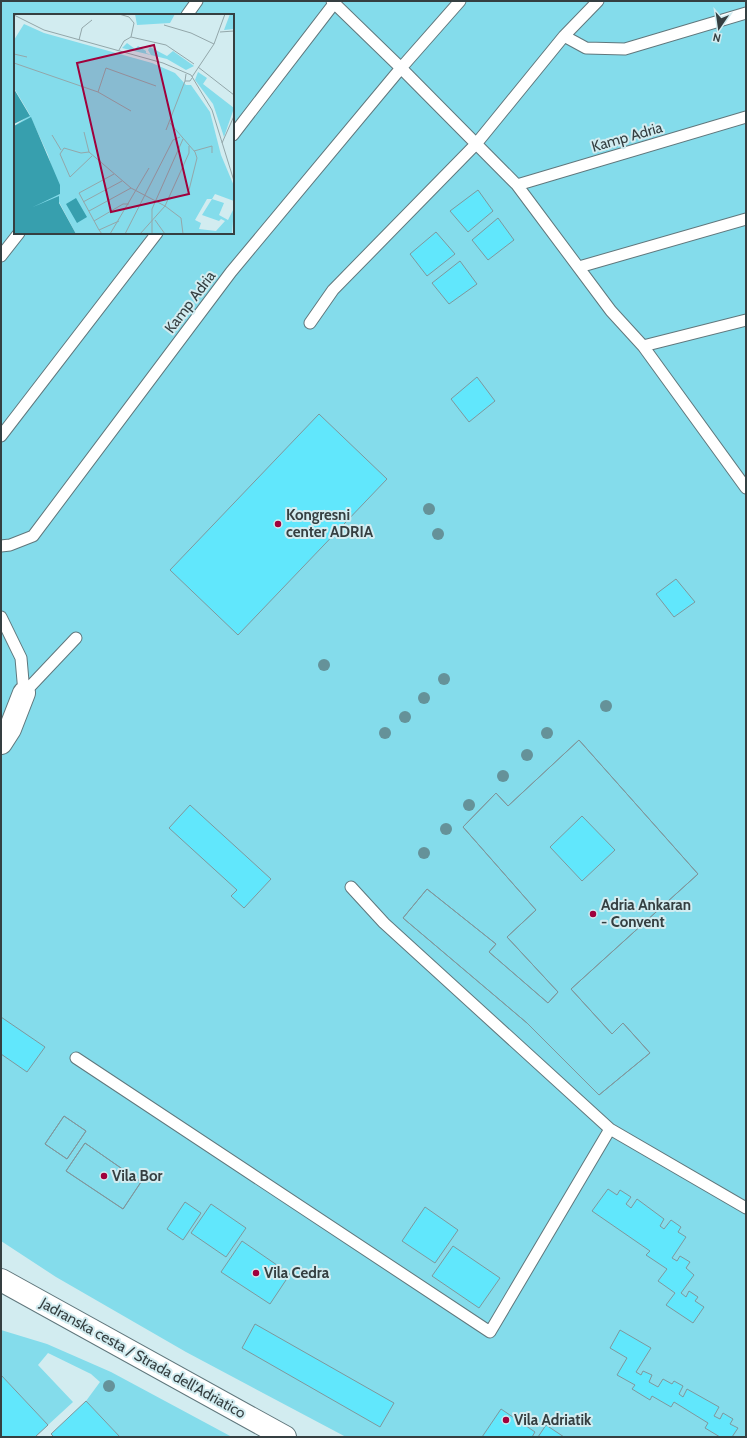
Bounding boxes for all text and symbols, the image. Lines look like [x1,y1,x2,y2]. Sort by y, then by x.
north arrow [699,8,739,48]
inset map [14,14,234,234]
text: N [711,30,722,45]
street label: Kamp Adria [589,118,665,156]
street label: Kamp Adria [161,267,220,337]
place label: Kongresni center ADRIA [286,506,374,541]
marker: Kongresni center ADRIA [273,519,283,529]
place label: Adria Ankaran - Convent [601,896,691,931]
marker: Adria Ankaran - Convent [588,909,598,919]
place label: Vila Bor [112,1167,163,1185]
marker: Vila Bor [99,1171,109,1181]
place label: Vila Cedra [264,1264,330,1282]
marker: Vila Cedra [251,1268,261,1278]
street label: Jadranska cesta / Strada dell'Adriatico [36,1293,249,1422]
place label: Vila Adriatik [514,1411,592,1429]
marker: Vila Adriatik [501,1415,511,1425]

